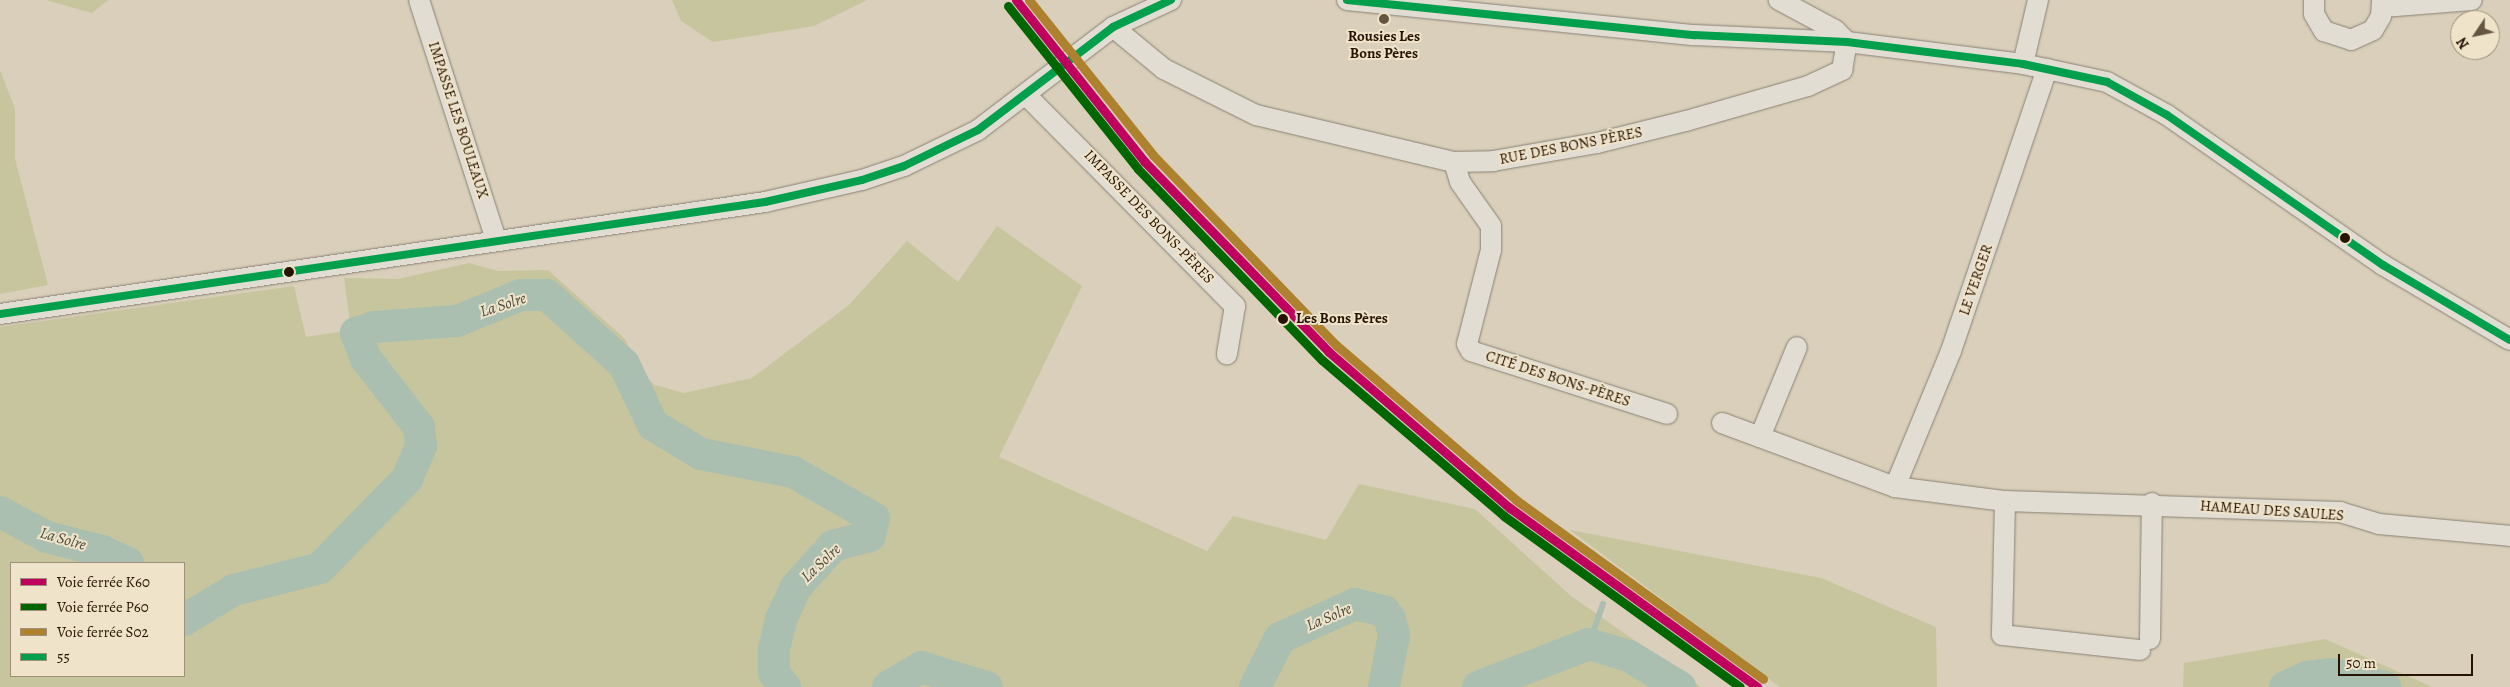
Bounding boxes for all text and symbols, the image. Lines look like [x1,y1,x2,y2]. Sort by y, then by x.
north arrow [2450,10,2500,60]
marker: Rousies Les Bons Pères [1378,13,1390,25]
place label: Rousies Les Bons Pères [1348,27,1420,62]
text: N [2452,34,2474,53]
street label: IMPASSE LES BOULEAUX [424,39,492,201]
street label: RUE DES BONS PÈRES [1498,123,1644,169]
street label: IMPASSE DES BONS-PÈRES [1080,146,1218,288]
unlabelled marker [2340,233,2350,243]
street label: LE VERGER [1955,242,1997,318]
unlabelled marker [284,267,294,277]
water label: La Solre [478,289,528,321]
marker: Les Bons Pères [1274,310,1292,328]
place label: Les Bons Pères [1296,310,1388,328]
street label: CITÉ DES BONS-PÈRES [1483,347,1633,411]
street label: HAMEAU DES SAULES [2199,497,2345,525]
water label: La Solre [38,523,88,555]
water label: La Solre [797,540,845,586]
legend [10,562,185,677]
text: Voie ferrée K60 [57,572,150,592]
text: Voie ferrée P60 [57,597,149,617]
water label: La Solre [1303,599,1355,635]
text: Voie ferrée S02 [57,622,149,642]
scale bar [2340,644,2475,676]
text: 55 [57,647,70,667]
text: 50 m [2346,653,2376,673]

